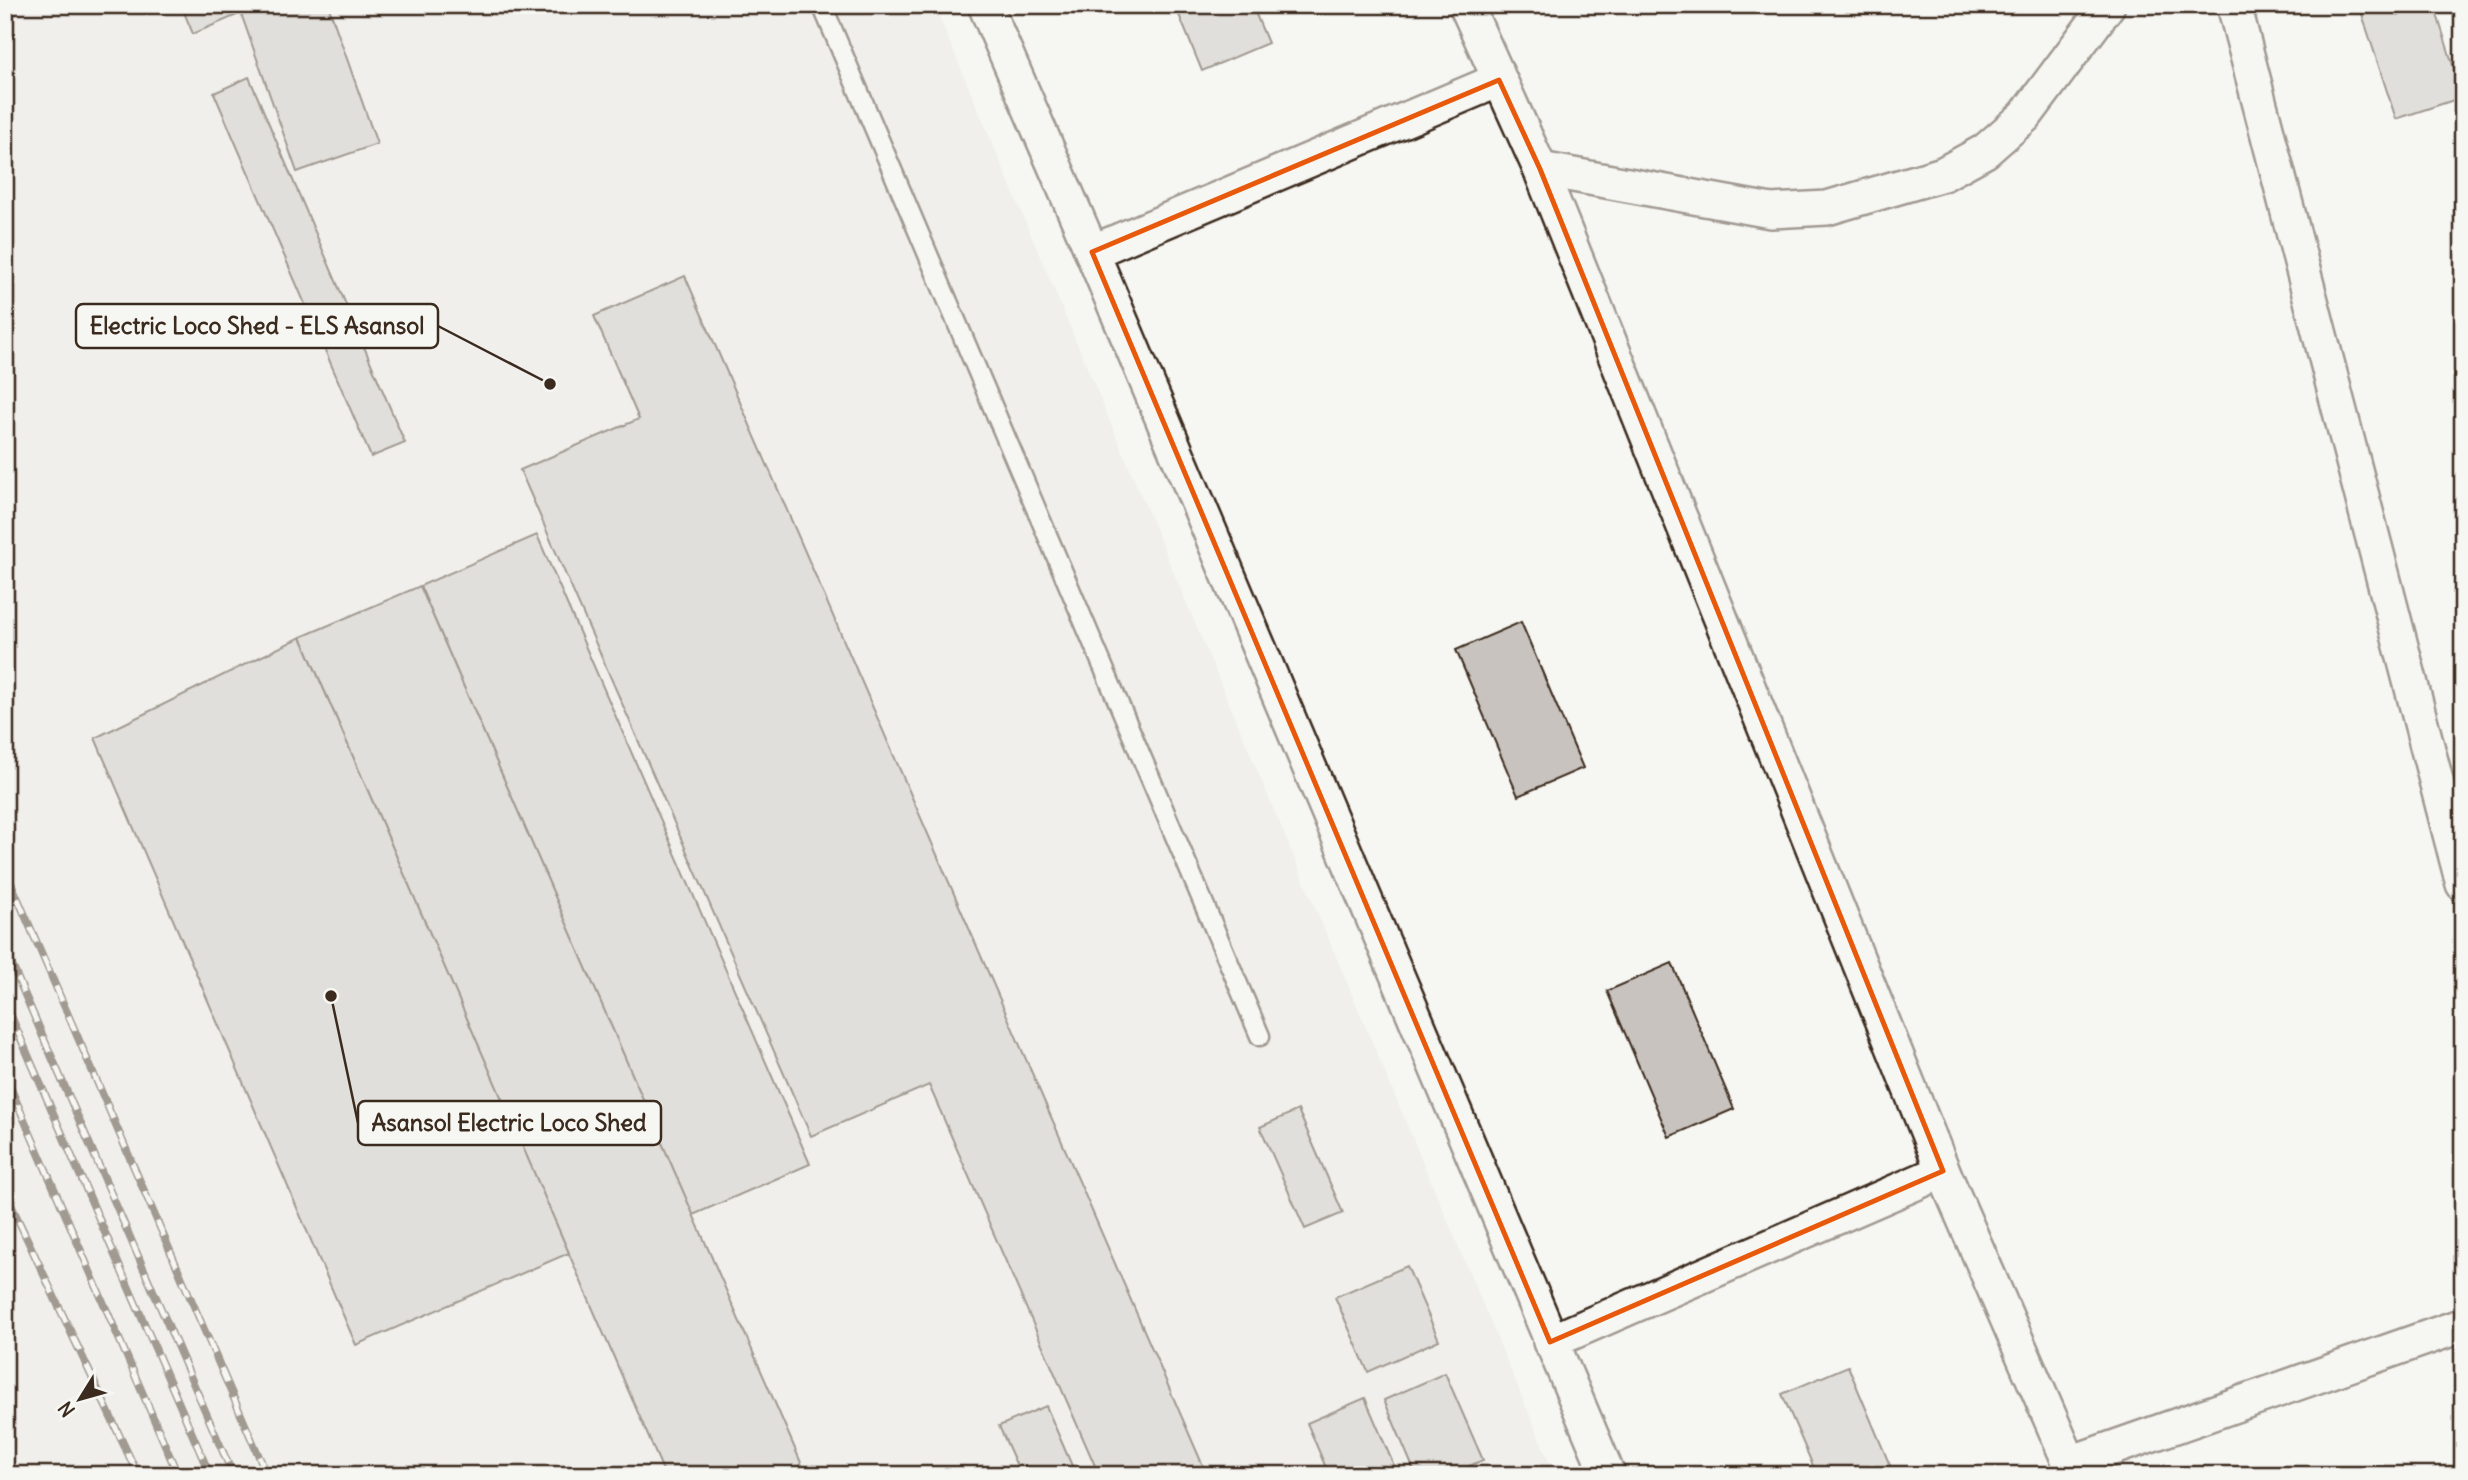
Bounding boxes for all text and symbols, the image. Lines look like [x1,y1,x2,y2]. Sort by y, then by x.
callout: Electric Loco Shed - ELS Asansol [76,304,438,348]
text: Electric Loco Shed - ELS Asansol [90,311,424,340]
callout: Asansol Electric Loco Shed [358,1101,661,1145]
text: Asansol Electric Loco Shed [372,1108,647,1137]
north arrow [46,1364,116,1434]
text: N [53,1397,80,1422]

